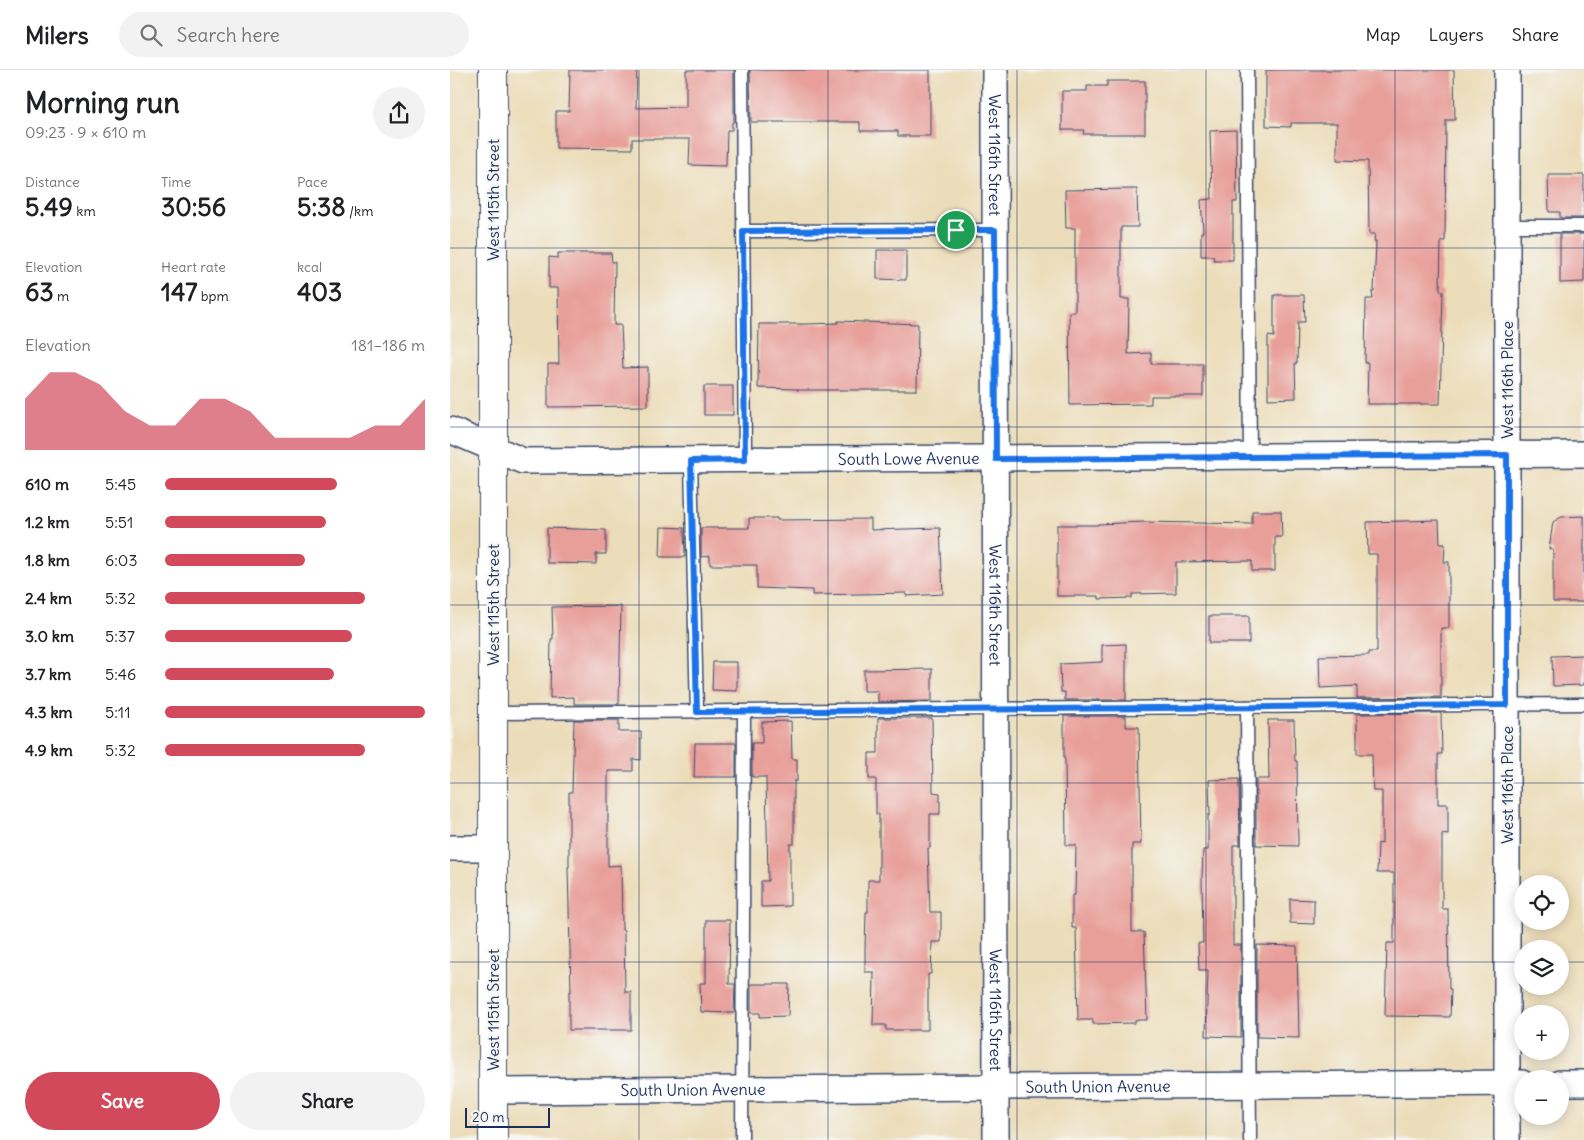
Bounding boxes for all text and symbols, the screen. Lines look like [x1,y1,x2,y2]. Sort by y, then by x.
search box [119,12,469,57]
text: Milers [25,20,89,50]
icon: search [137,21,165,49]
text: Search here [177,23,280,47]
text: Map [1365,23,1400,46]
text: Layers [1428,23,1484,46]
text: Share [1512,23,1559,46]
text: Morning run [25,85,180,121]
button: share [373,87,425,139]
street label: West 116th Street [985,94,1005,217]
text: 09:23 · 9 × 610 m [25,122,146,142]
street label: West 115th Street [483,138,503,261]
text: Distance [25,173,80,191]
text: Time [161,173,191,191]
text: Pace [297,173,327,191]
text: 5.49 [25,191,73,223]
text: 30:56 [161,191,226,223]
text: 5:38 [297,191,346,223]
text: km [73,202,96,220]
text: /km [346,202,373,220]
pin [935,209,977,251]
icon: arrive [942,216,970,244]
text: Elevation [25,258,82,276]
text: Heart rate [161,258,226,276]
text: kcal [297,258,322,276]
text: 63 [25,276,54,308]
text: 147 [161,276,197,308]
text: 403 [297,276,342,308]
text: m [54,287,69,305]
text: bpm [197,287,229,305]
street label: West 116th Place [1497,321,1517,439]
text: Elevation [25,335,91,355]
text: 181–186 m [351,335,425,355]
street label: South Lowe Avenue [838,448,980,469]
text: 610 m [25,474,69,494]
text: 5:45 [105,474,136,494]
text: 1.2 km [25,512,69,532]
text: 5:51 [105,512,133,532]
street label: West 115th Street [483,543,503,666]
street label: West 116th Street [985,544,1006,667]
text: 1.8 km [25,550,70,570]
text: 6:03 [105,550,137,570]
text: 2.4 km [25,588,72,608]
text: 5:32 [105,588,136,608]
text: 3.0 km [25,626,74,646]
text: 5:37 [105,626,135,646]
text: 3.7 km [25,664,71,684]
text: 5:46 [105,664,136,684]
text: 4.3 km [25,702,73,722]
text: 5:11 [105,702,131,722]
street label: West 116th Place [1497,726,1517,844]
text: 4.9 km [25,740,73,760]
text: 5:32 [105,740,136,760]
map controls [1514,875,1569,1125]
button: locate [1514,875,1569,930]
button: layers [1514,940,1569,995]
street label: West 115th Street [483,948,503,1071]
street label: West 116th Street [986,949,1006,1072]
button: + [1514,1005,1569,1060]
button: − [1514,1070,1569,1125]
button: Save [25,1072,220,1130]
button: Share [230,1072,425,1130]
street label: South Union Avenue [1025,1076,1171,1097]
street label: South Union Avenue [620,1079,766,1100]
scale bar [465,1105,550,1128]
text: 20 m [472,1108,505,1126]

